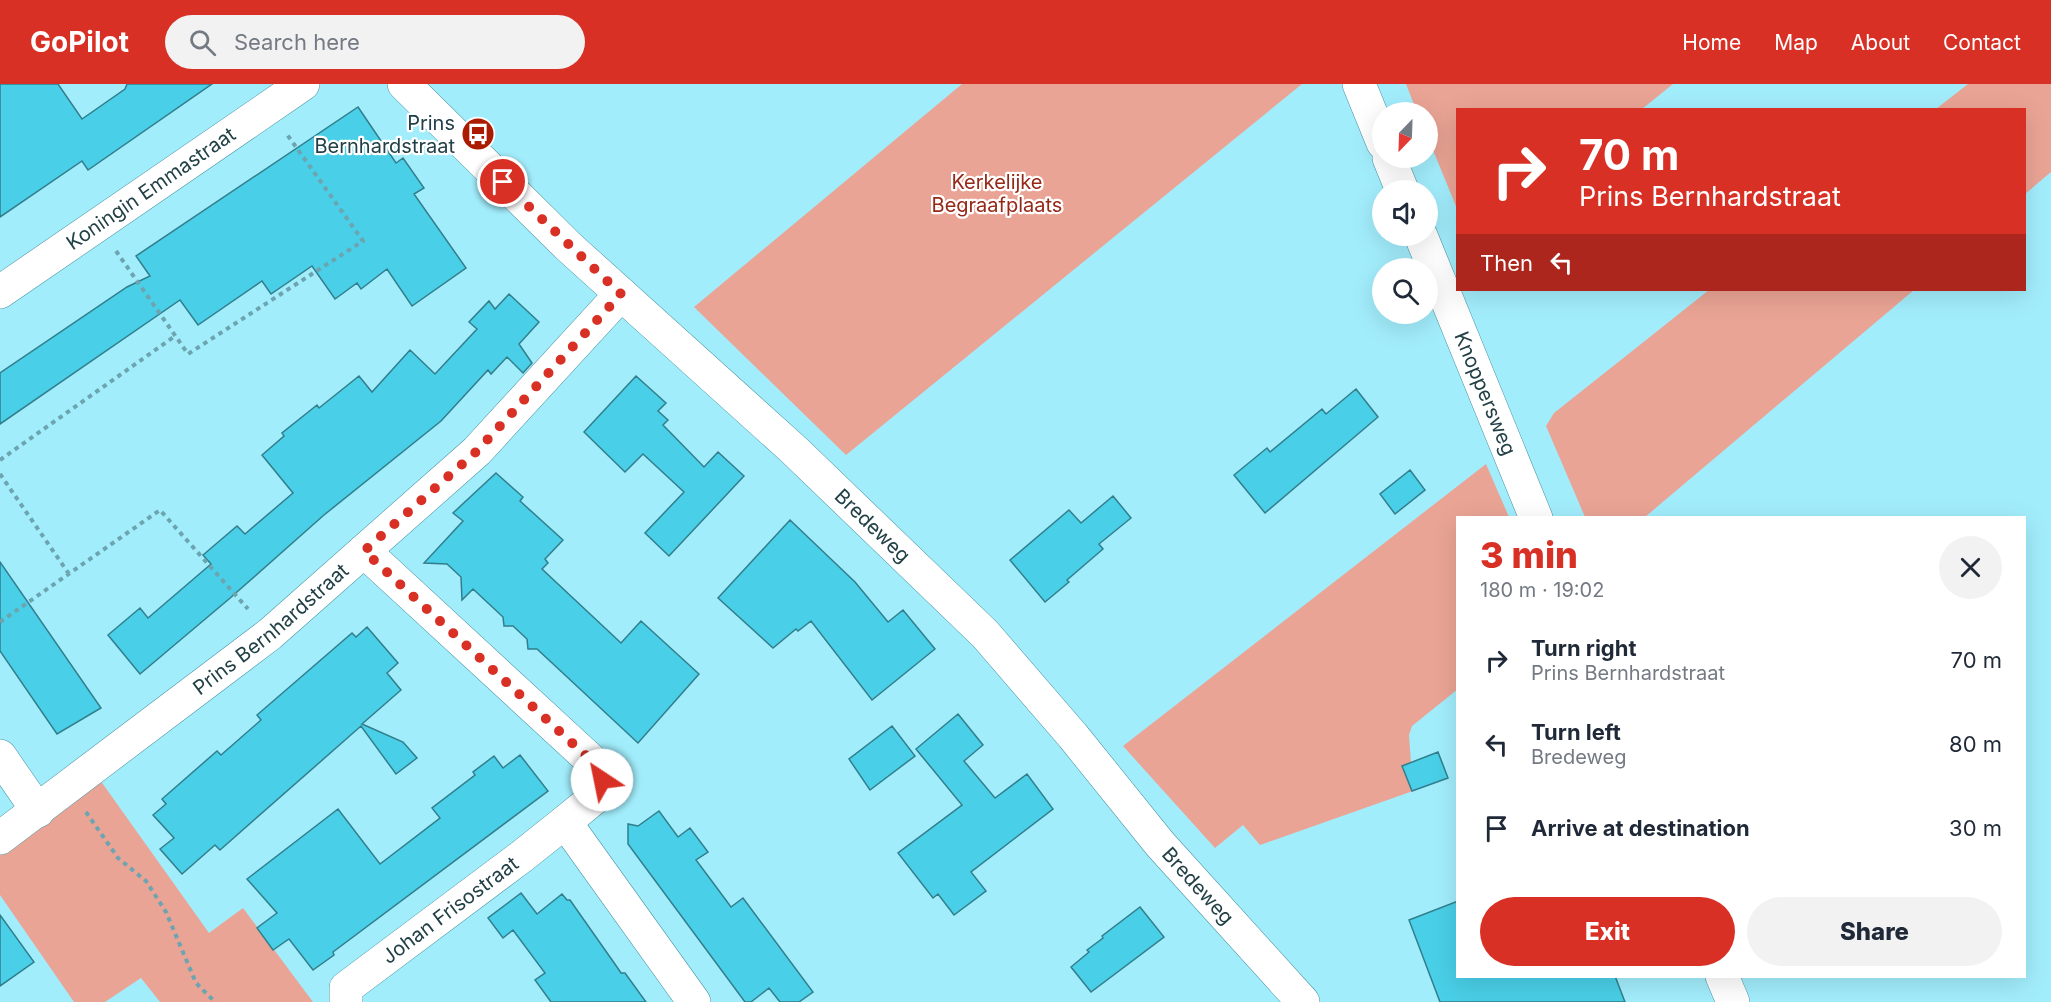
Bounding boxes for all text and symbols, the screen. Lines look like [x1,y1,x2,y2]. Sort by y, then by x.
search box [165,15,585,69]
text: GoPilot [30,25,129,59]
icon: search [186,26,219,59]
text: Search here [234,29,360,55]
text: Home [1682,30,1741,55]
text: Map [1774,30,1818,55]
text: About [1851,30,1910,55]
text: Contact [1943,30,2021,55]
north arrow [1372,102,1438,168]
map controls [1372,102,1438,324]
place label: Prins Bernhardstraat [314,111,455,158]
bus stop icon: Prins Bernhardstraat [460,116,496,152]
street label: Koningin Emmastraat [62,122,240,255]
text: 70 m [1579,129,1679,180]
icon: right [1480,132,1558,210]
pin [477,156,528,207]
icon: arrive [486,165,519,198]
park label: Kerkelijke Begraafplaats [932,170,1062,217]
button: sound [1372,180,1438,246]
text: Prins Bernhardstraat [1579,180,1841,213]
icon: left [1545,246,1578,279]
text: Then [1480,250,1533,276]
button: search [1372,258,1438,324]
street label: Knoppersweg [1449,328,1521,459]
street label: Bredeweg [830,484,915,567]
text: 3 min [1480,533,1578,577]
button: close [1939,536,2002,599]
street label: Prins Bernhardstraat [188,558,354,700]
text: 180 m · 19:02 [1480,578,1604,602]
text: Turn right [1531,635,1637,661]
icon: right [1480,644,1513,677]
text: 70 m [1951,647,2002,673]
text: Prins Bernhardstraat [1531,661,1725,685]
text: Turn left [1531,719,1621,745]
icon: left [1480,728,1513,761]
text: 80 m [1949,731,2002,757]
text: Bredeweg [1531,745,1626,769]
position arrow [570,748,634,812]
icon: arrive [1480,812,1513,845]
text: Arrive at destination [1531,815,1750,841]
text: 30 m [1949,815,2002,841]
street label: Bredeweg [1157,842,1239,929]
street label: Johan Frisostraat [377,851,523,969]
button: Exit [1480,897,1735,966]
button: Share [1747,897,2002,966]

